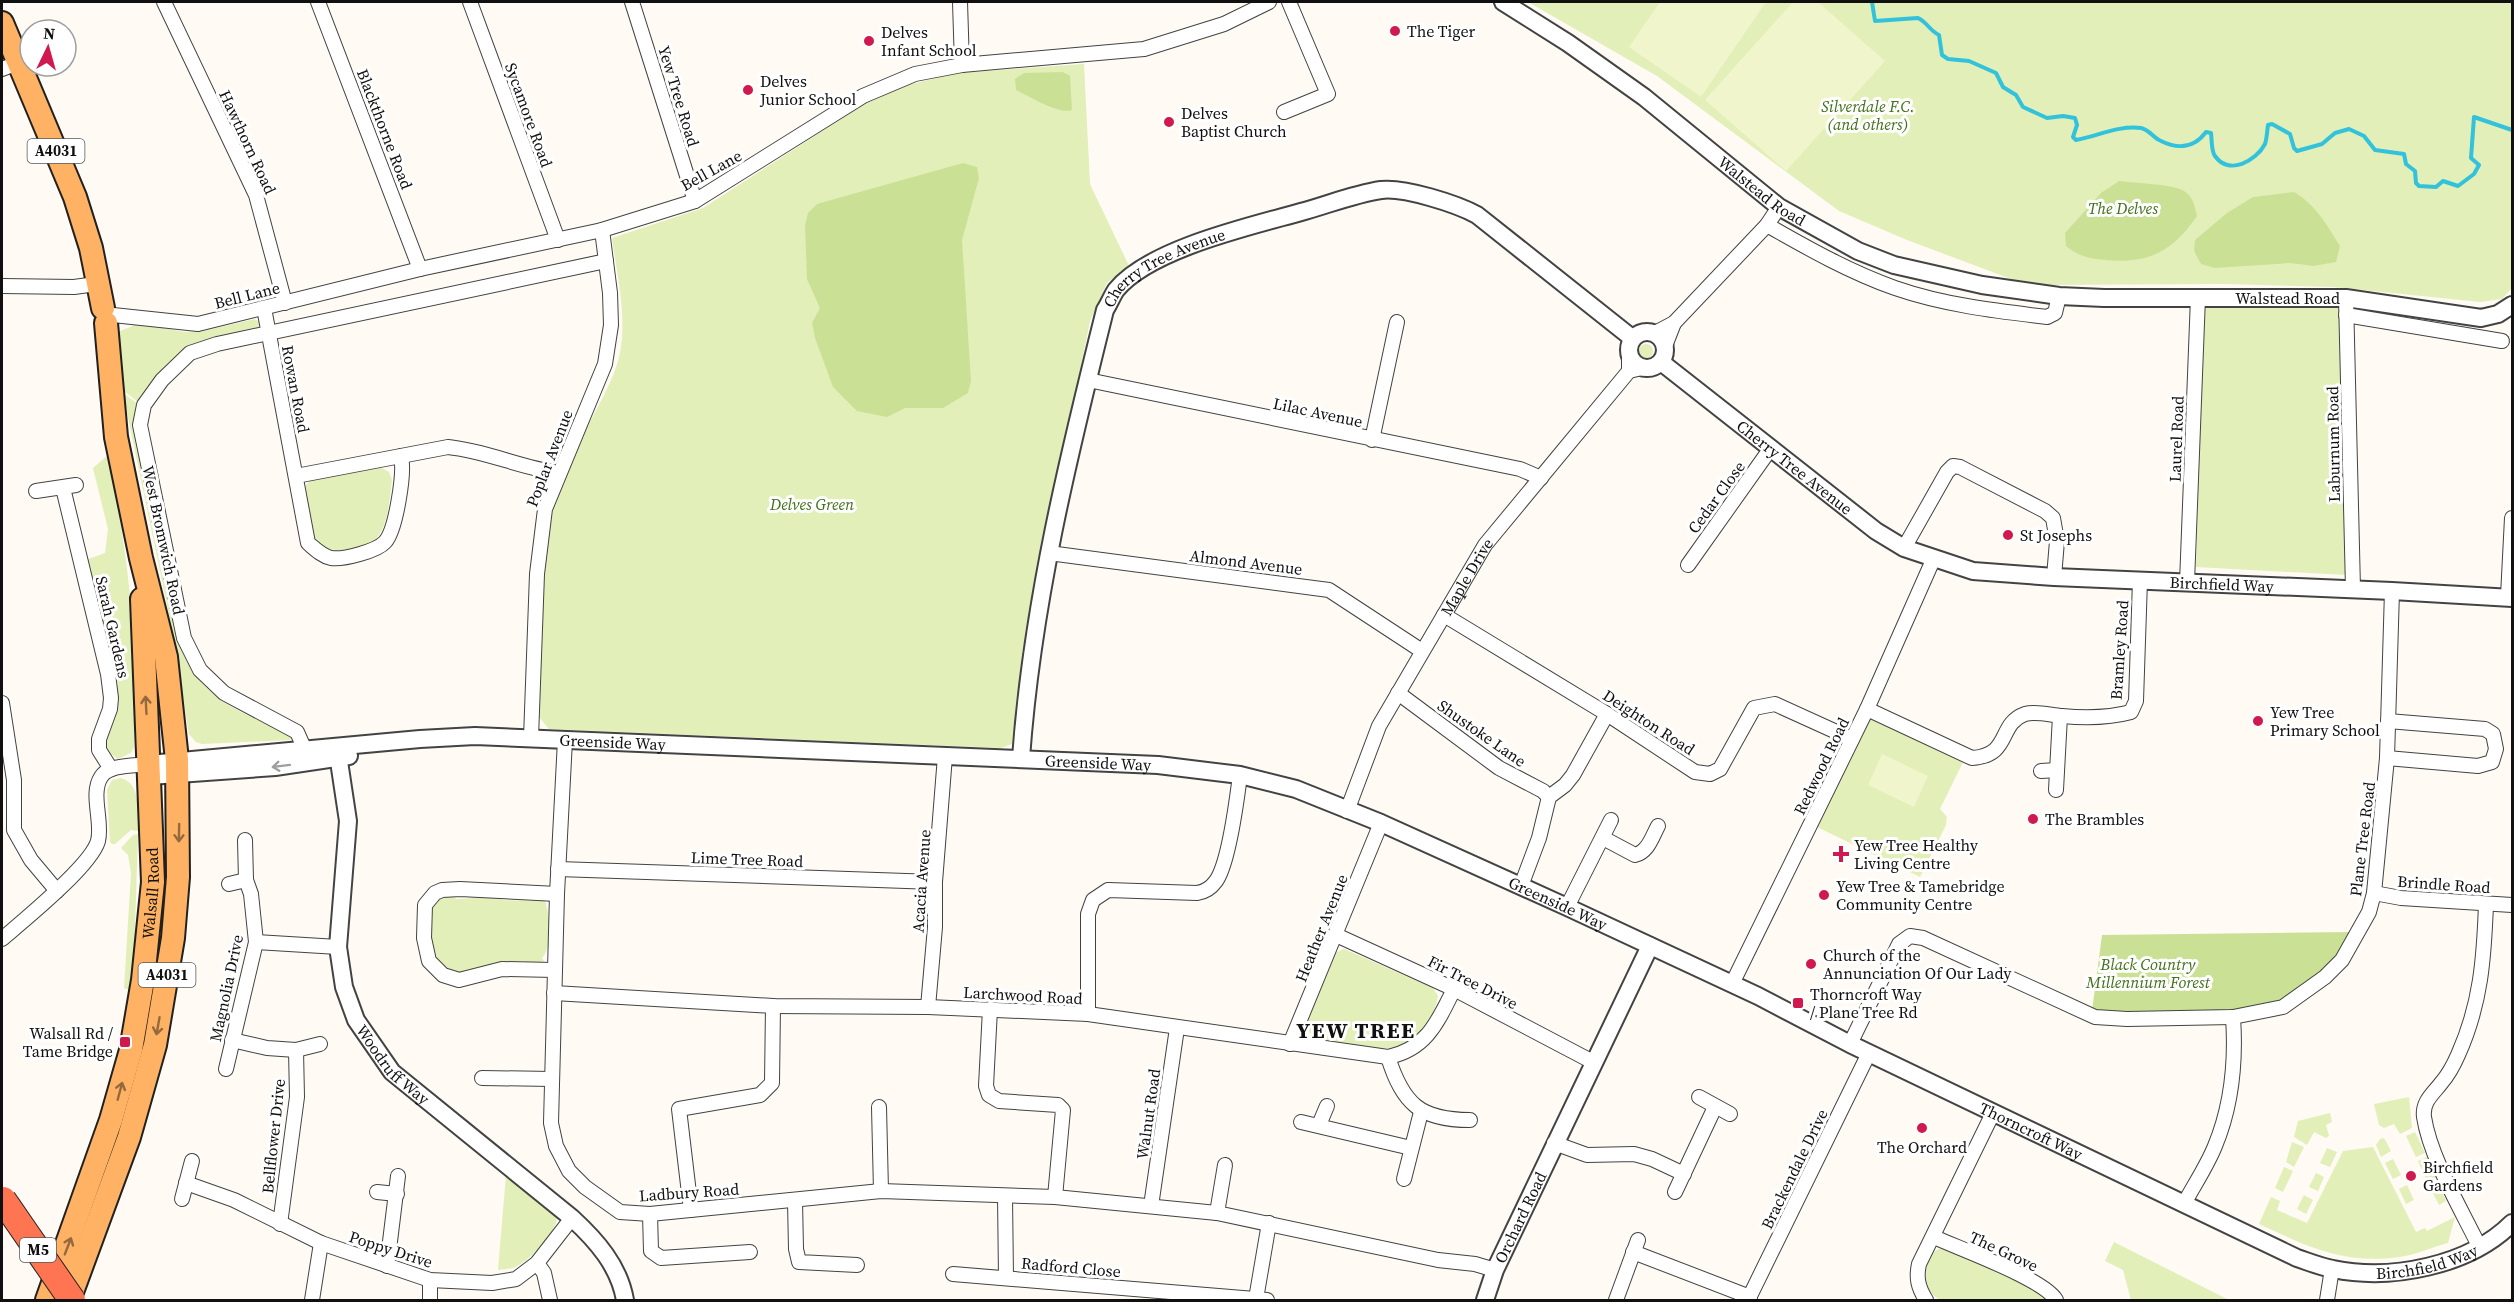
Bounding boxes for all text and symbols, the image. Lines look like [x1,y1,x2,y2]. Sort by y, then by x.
north arrow [18,18,78,78]
place label: The Tiger [1407,20,1476,42]
place label: Delves Infant School [881,21,977,61]
text: N [43,22,56,45]
marker: The Tiger [1388,24,1402,38]
marker: Delves Infant School [862,34,876,48]
street label: Yew Tree Road [653,43,705,149]
street label: Sycamore Road [500,60,558,170]
street label: Blackthorne Road [352,66,418,192]
place label: Delves Junior School [759,70,856,110]
marker: Delves Junior School [741,83,755,97]
street label: Hawthorn Road [214,86,282,198]
park label: Silverdale F.C. (and others) [1821,95,1915,135]
place label: Delves Baptist Church [1181,102,1287,142]
marker: Delves Baptist Church [1162,115,1176,129]
road number: A4031 [28,139,84,163]
street label: Bell Lane [676,144,746,196]
street label: Walstead Road [1713,151,1810,231]
park label: The Delves [2088,197,2158,219]
street label: Cherry Tree Avenue [1098,223,1228,311]
street label: Bell Lane [212,276,282,314]
street label: Walstead Road [2235,287,2340,309]
street label: Rowan Road [277,343,315,435]
street label: Laburnum Road [2321,386,2345,502]
street label: Lilac Avenue [1271,392,1365,432]
street label: Laurel Road [2163,395,2189,483]
street label: Poplar Avenue [520,406,578,510]
street label: Cherry Tree Avenue [1732,415,1857,519]
street label: Cedar Close [1682,456,1750,538]
street label: West Bromwich Road [137,463,191,617]
park label: Delves Green [769,493,854,515]
place label: St Josephs [2020,524,2092,546]
marker: St Josephs [2001,528,2015,542]
street label: Maple Drive [1435,533,1498,619]
street label: Almond Avenue [1188,544,1304,580]
street label: Birchfield Way [2169,571,2275,597]
street label: Sarah Gardens [91,574,135,680]
street label: Bramley Road [2105,599,2133,701]
street label: Deighton Road [1599,684,1699,760]
street label: Shustoke Lane [1433,694,1531,772]
one-way arrow [140,696,151,716]
place label: Yew Tree Primary School [2270,701,2380,741]
street label: Redwood Road [1788,714,1854,818]
marker: Yew Tree Primary School [2251,714,2265,728]
street label: Greenside Way [559,729,667,755]
street label: Greenside Way [1045,749,1153,776]
one-way arrow [272,761,291,772]
street label: Plane Tree Road [2344,780,2380,898]
place label: The Brambles [2045,808,2144,830]
marker: The Brambles [2026,812,2040,826]
one-way arrow [173,822,185,842]
street label: Acacia Avenue [906,829,936,933]
place label: Yew Tree Healthy Living Centre [1854,834,1979,874]
marker: Yew Tree Healthy Living Centre [1832,845,1850,863]
street label: Lime Tree Road [690,846,804,872]
street label: Walsall Road [136,847,164,940]
street label: Brindle Road [2397,870,2491,898]
street label: Heather Avenue [1289,871,1353,985]
street label: Greenside Way [1505,871,1612,936]
place label: Yew Tree & Tamebridge Community Centre [1836,875,2005,915]
marker: Yew Tree & Tamebridge Community Centre [1817,888,1831,902]
street label: Magnolia Drive [204,933,248,1043]
place label: Church of the Annunciation Of Our Lady [1823,944,2012,984]
street label: Fir Tree Drive [1424,950,1522,1014]
park label: Black Country Millennium Forest [2085,953,2210,993]
marker: Church of the Annunciation Of Our Lady [1804,957,1818,971]
road number: A4031 [138,963,195,987]
street label: Larchwood Road [963,981,1083,1009]
place label: Thorncroft Way / Plane Tree Rd [1810,983,1923,1023]
marker: Thorncroft Way / Plane Tree Rd [1791,996,1805,1010]
district label: YEW TREE [1296,1015,1416,1045]
one-way arrow [153,1016,164,1036]
street label: Woodruff Way [351,1020,435,1110]
place label: Walsall Rd / Tame Bridge [23,1022,114,1062]
marker: Walsall Rd / Tame Bridge [118,1035,132,1049]
street label: Walnut Road [1131,1067,1165,1161]
street label: Bellflower Drive [256,1078,290,1194]
one-way arrow [114,1082,126,1101]
street label: Thorncroft Way [1976,1097,2087,1165]
street label: Brackendale Drive [1755,1105,1833,1233]
marker: The Orchard [1915,1121,1929,1135]
place label: The Orchard [1877,1136,1967,1158]
place label: Birchfield Gardens [2423,1156,2493,1196]
street label: Orchard Road [1489,1168,1551,1267]
marker: Birchfield Gardens [2404,1169,2418,1183]
street label: Ladbury Road [638,1178,740,1206]
street label: Poppy Drive [346,1225,436,1273]
street label: The Grove [1966,1226,2042,1276]
one-way arrow [63,1237,74,1256]
road number: M5 [20,1238,56,1262]
street label: Birchfield Way [2376,1239,2482,1284]
street label: Radford Close [1020,1252,1122,1282]

